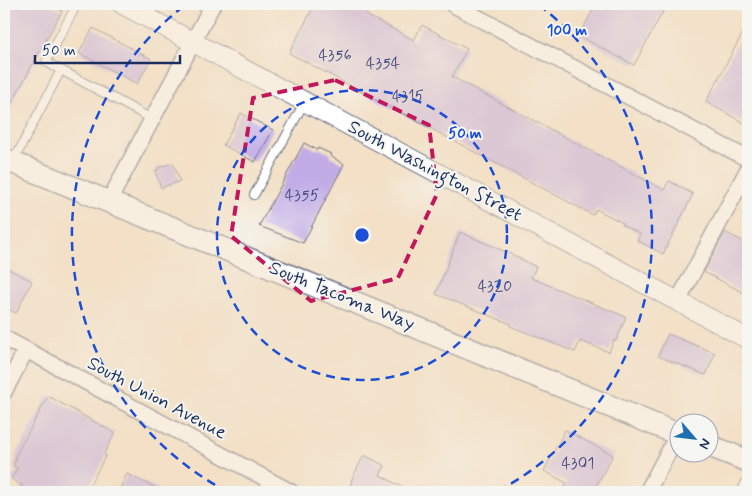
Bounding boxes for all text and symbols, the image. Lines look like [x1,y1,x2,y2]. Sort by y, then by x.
text: 100 m [547,21,587,41]
scale bar [35,32,180,64]
text: 50 m [42,41,76,61]
house number: 4356 [318,45,352,66]
house number: 4354 [366,53,400,74]
house number: 4315 [392,86,424,107]
street label: South Washington Street [342,114,527,230]
text: 50 m [448,124,482,144]
house number: 4355 [285,185,319,206]
centre of rings [353,226,371,244]
street label: South Tacoma Way [266,255,418,337]
house number: 4320 [478,276,512,297]
street label: South Union Avenue [83,351,231,445]
north arrow [670,414,720,464]
text: N [694,435,715,452]
house number: 4301 [562,453,594,474]

